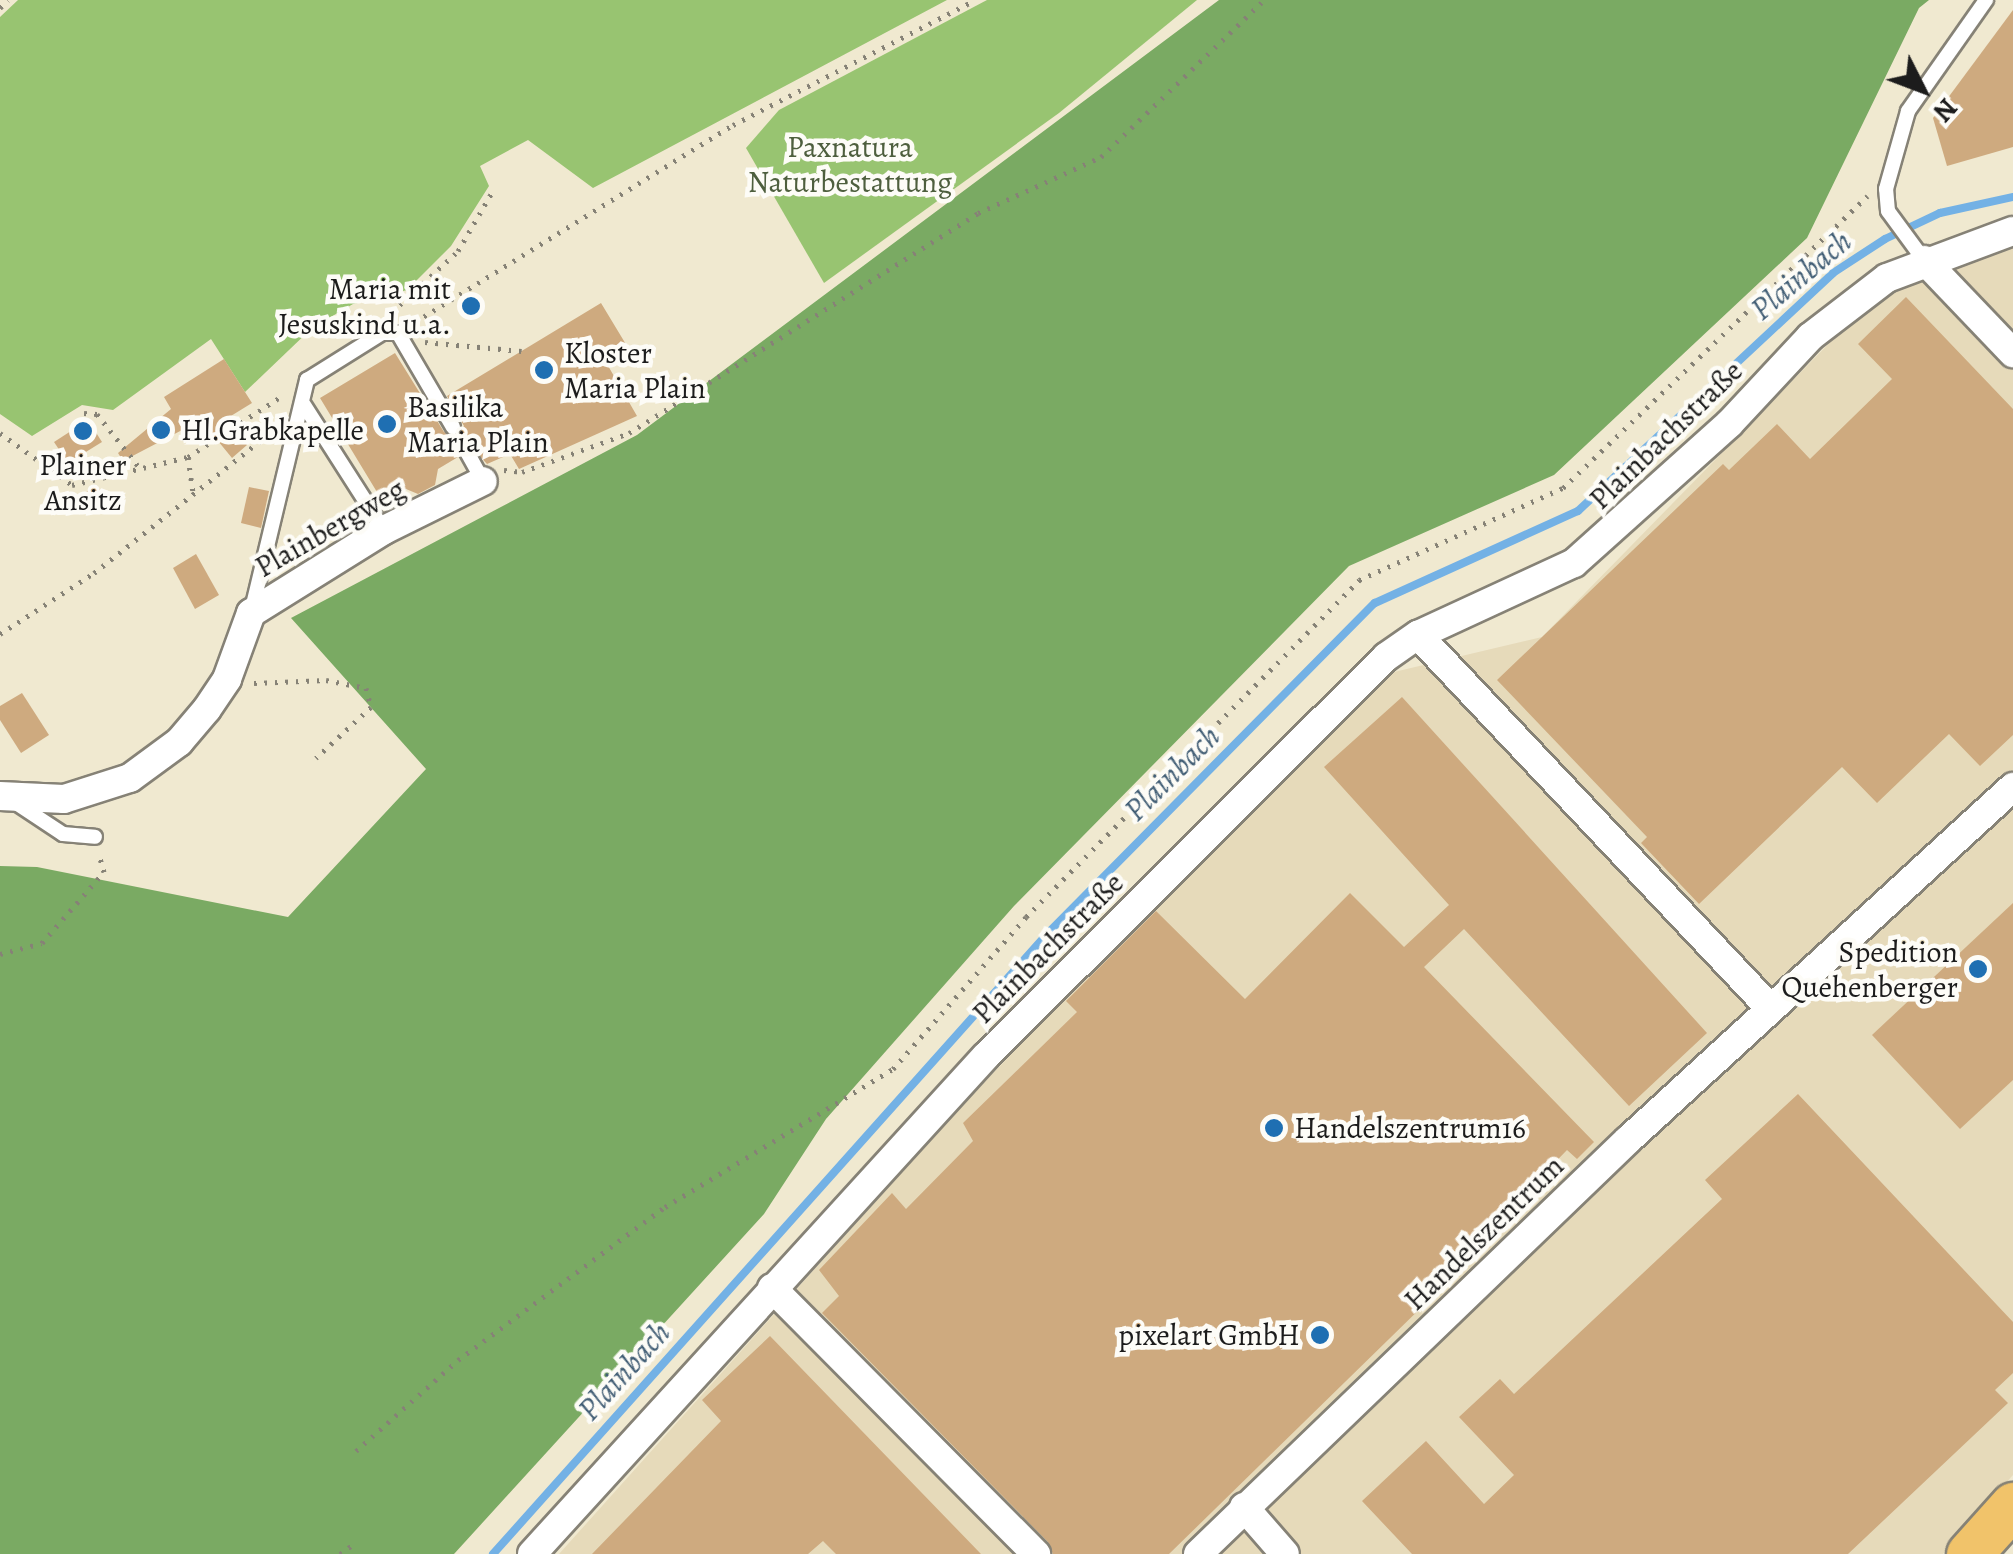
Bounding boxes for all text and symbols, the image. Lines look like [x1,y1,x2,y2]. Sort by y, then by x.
north arrow [1873,40,1973,140]
text: N [1924,90,1966,130]
park label: Paxnatura Naturbestattung [748,129,952,200]
water label: Plainbach [1743,222,1859,328]
place label: Maria mit Jesuskind u.a. [278,271,451,342]
marker: Maria mit Jesuskind u.a. [460,295,482,317]
place label: Kloster Maria Plain [564,335,706,406]
street label: Plainbachstraße [1582,353,1750,517]
marker: Kloster Maria Plain [533,359,555,381]
place label: Basilika Maria Plain [407,389,549,460]
place label: Hl.Grabkapelle [181,412,364,448]
marker: Basilika Maria Plain [376,413,398,435]
marker: Hl.Grabkapelle [150,419,172,441]
marker: Plainer Ansitz [72,420,94,442]
place label: Plainer Ansitz [39,447,127,518]
street label: Plainbergweg [249,471,411,585]
water label: Plainbach [1116,717,1228,829]
street label: Plainbachstraße [965,865,1131,1031]
place label: Spedition Quehenberger [1781,934,1958,1004]
marker: Spedition Quehenberger [1967,958,1989,980]
place label: Handelszentrum16 [1294,1110,1526,1146]
marker: Handelszentrum16 [1263,1117,1285,1139]
street label: Handelszentrum [1397,1148,1571,1318]
water label: Plainbach [570,1314,678,1428]
place label: pixelart GmbH [1118,1317,1300,1353]
marker: pixelart GmbH [1309,1324,1331,1346]

